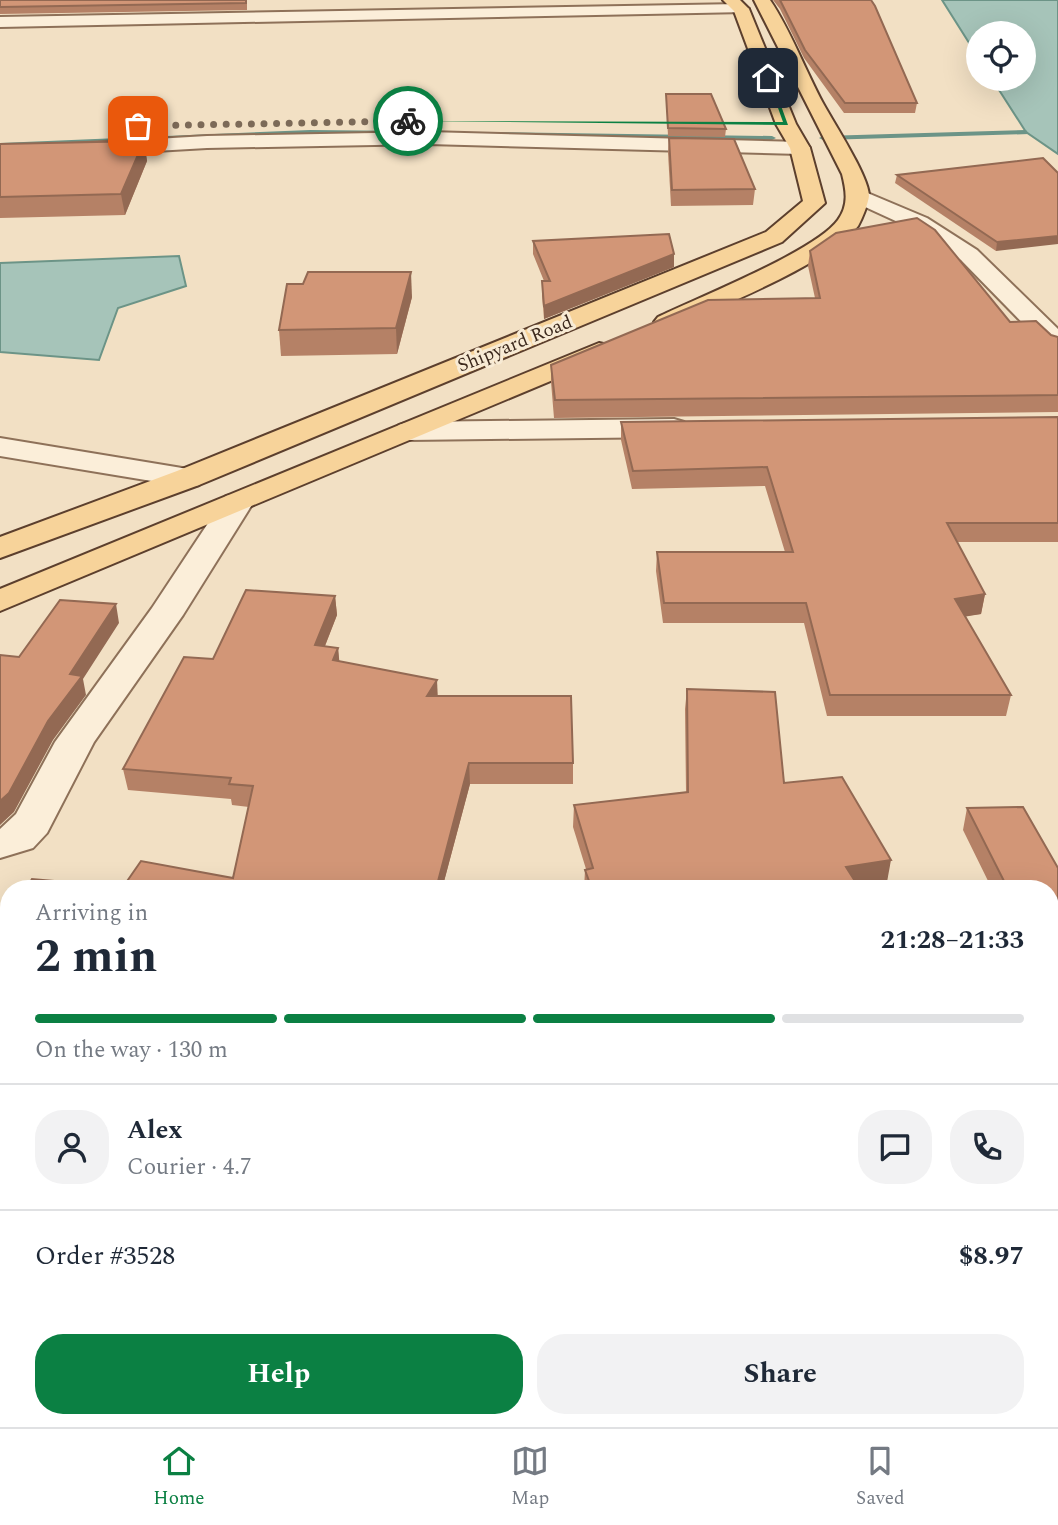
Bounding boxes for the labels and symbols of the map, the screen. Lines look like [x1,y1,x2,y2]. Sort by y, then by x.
pin [738,48,798,108]
courier [373,86,443,156]
pin [108,96,168,156]
street label: Shipyard Road [453,308,577,380]

